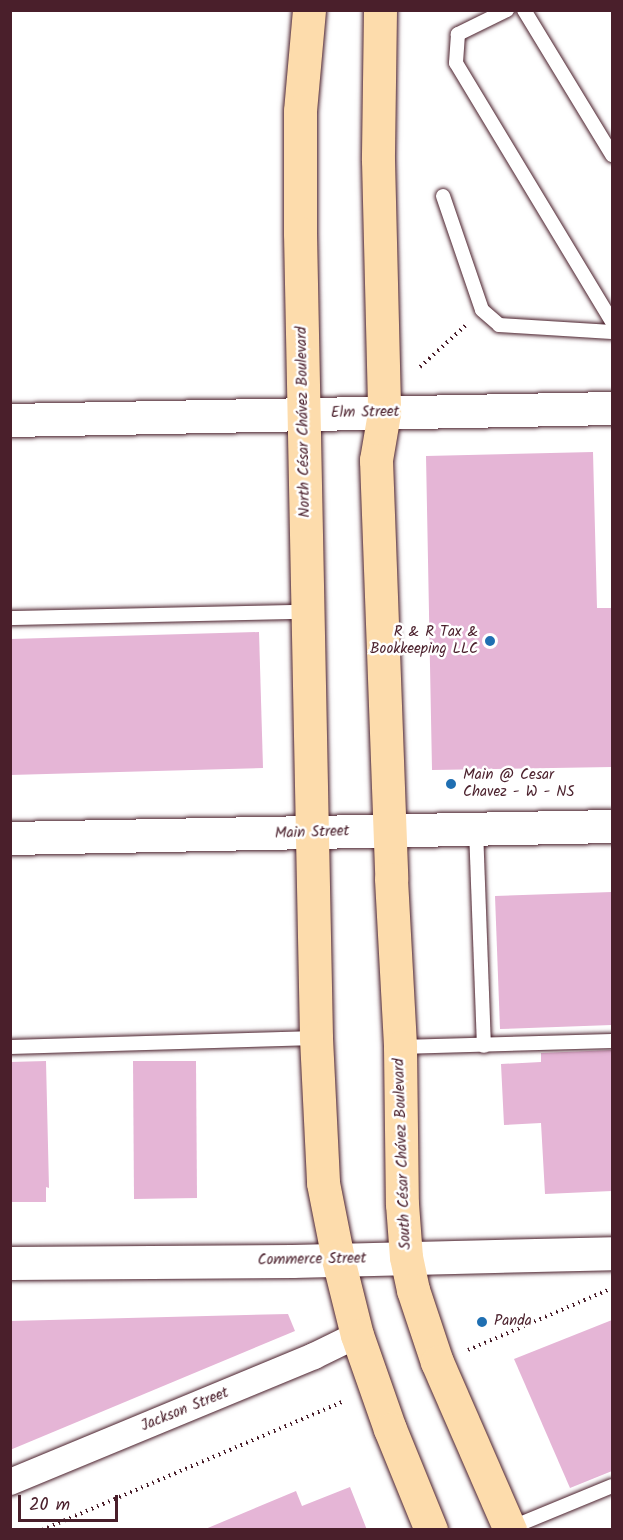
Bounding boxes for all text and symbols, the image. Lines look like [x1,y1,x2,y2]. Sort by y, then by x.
street label: North César Chávez Boulevard [293,326,315,518]
street label: Elm Street [331,403,399,423]
place label: R & R Tax & Bookkeeping LLC [370,623,478,658]
marker: R & R Tax & Bookkeeping LLC [483,634,497,648]
place label: Main @ Cesar Chavez - W - NS [463,766,574,801]
marker: Main @ Cesar Chavez - W - NS [444,777,458,791]
street label: Main Street [274,823,350,843]
street label: South César Chávez Boulevard [391,1058,415,1250]
street label: Commerce Street [257,1250,367,1270]
place label: Panda [494,1313,532,1331]
marker: Panda [475,1315,489,1329]
street label: Jackson Street [139,1384,231,1436]
scale bar [21,1483,122,1521]
text: 20 m [29,1491,70,1520]

